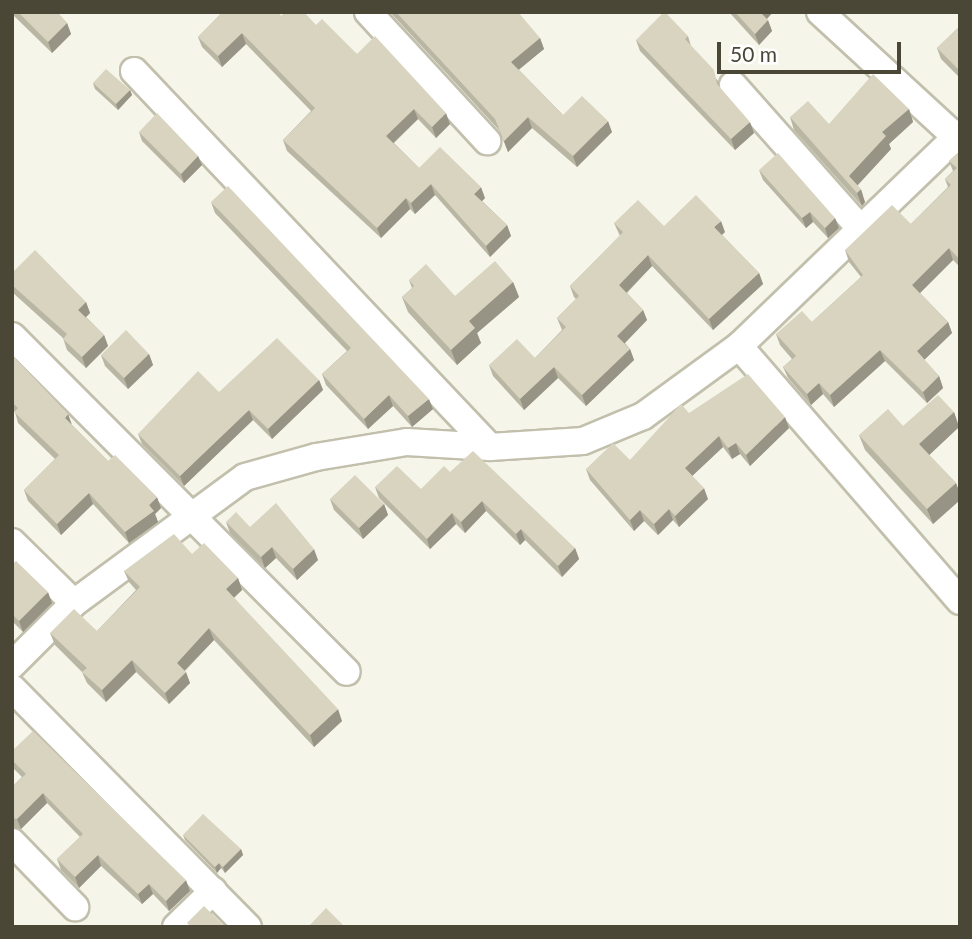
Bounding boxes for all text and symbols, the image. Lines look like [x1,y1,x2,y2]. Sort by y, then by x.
scale bar [720,28,904,72]
text: 50 m [730,41,777,66]

